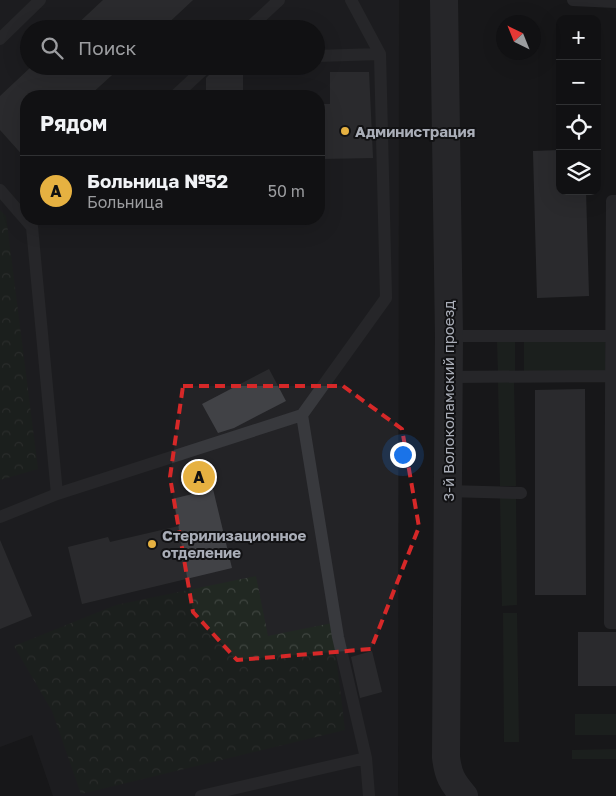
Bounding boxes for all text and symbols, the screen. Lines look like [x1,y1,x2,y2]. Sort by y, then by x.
north arrow [496,15,541,60]
map controls [556,15,601,195]
button: + [556,15,601,60]
search box [20,20,325,75]
icon: search [38,34,66,62]
text: Поиск [78,36,137,59]
button: − [556,60,601,105]
button: locate [556,105,601,150]
text: Рядом [40,110,107,136]
place label: Администрация [355,122,476,140]
marker: Администрация [339,125,351,137]
button: layers [556,150,601,195]
text: Больница №52 [87,169,228,192]
text: A [50,181,62,201]
text: 50 m [268,181,305,201]
text: Больница [87,192,163,212]
street label: 3-й Волоколамский проезд [439,300,457,502]
your location [390,442,416,468]
pin: A [183,458,215,496]
place label: Стерилизационное отделение [162,526,307,561]
marker: Стерилизационное отделение [146,538,158,550]

